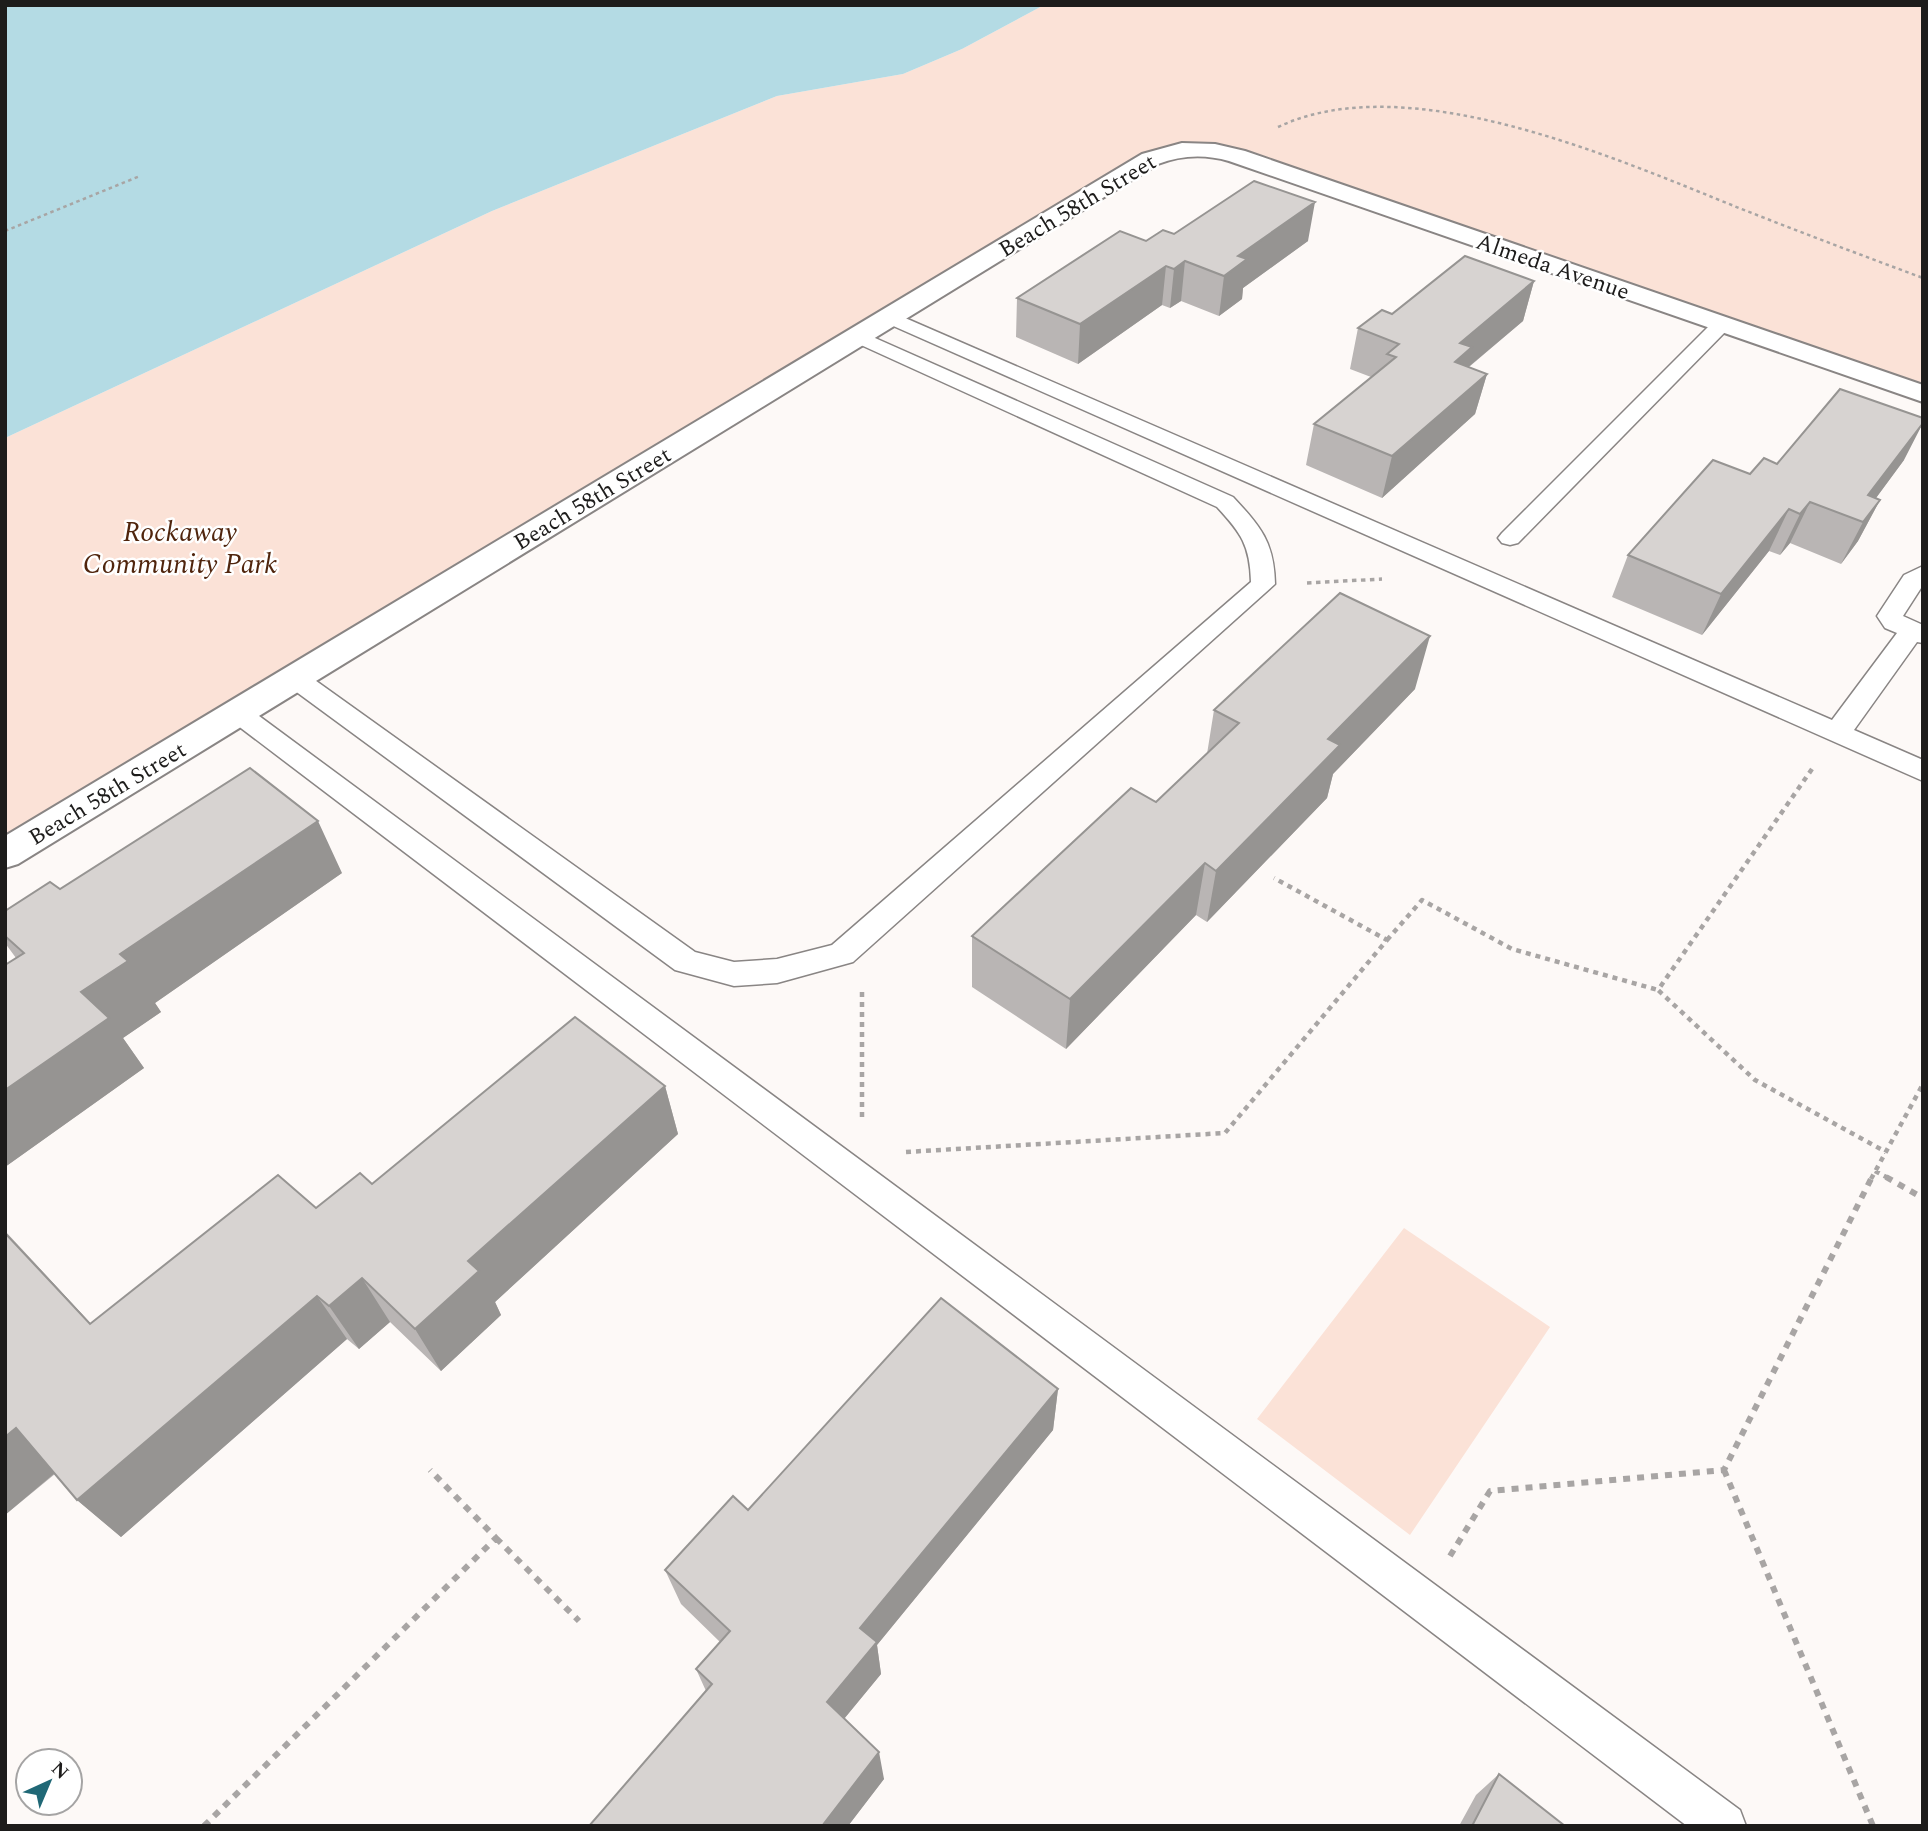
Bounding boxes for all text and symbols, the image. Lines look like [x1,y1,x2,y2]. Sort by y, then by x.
street label: Beach 58th Street [992,145,1163,267]
street label: Almeda Avenue [1471,225,1634,310]
street label: Beach 58th Street [507,438,678,560]
park label: Rockaway Community Park [83,511,277,586]
street label: Beach 58th Street [22,733,193,855]
north arrow [14,1747,84,1817]
text: N [44,1755,75,1787]

